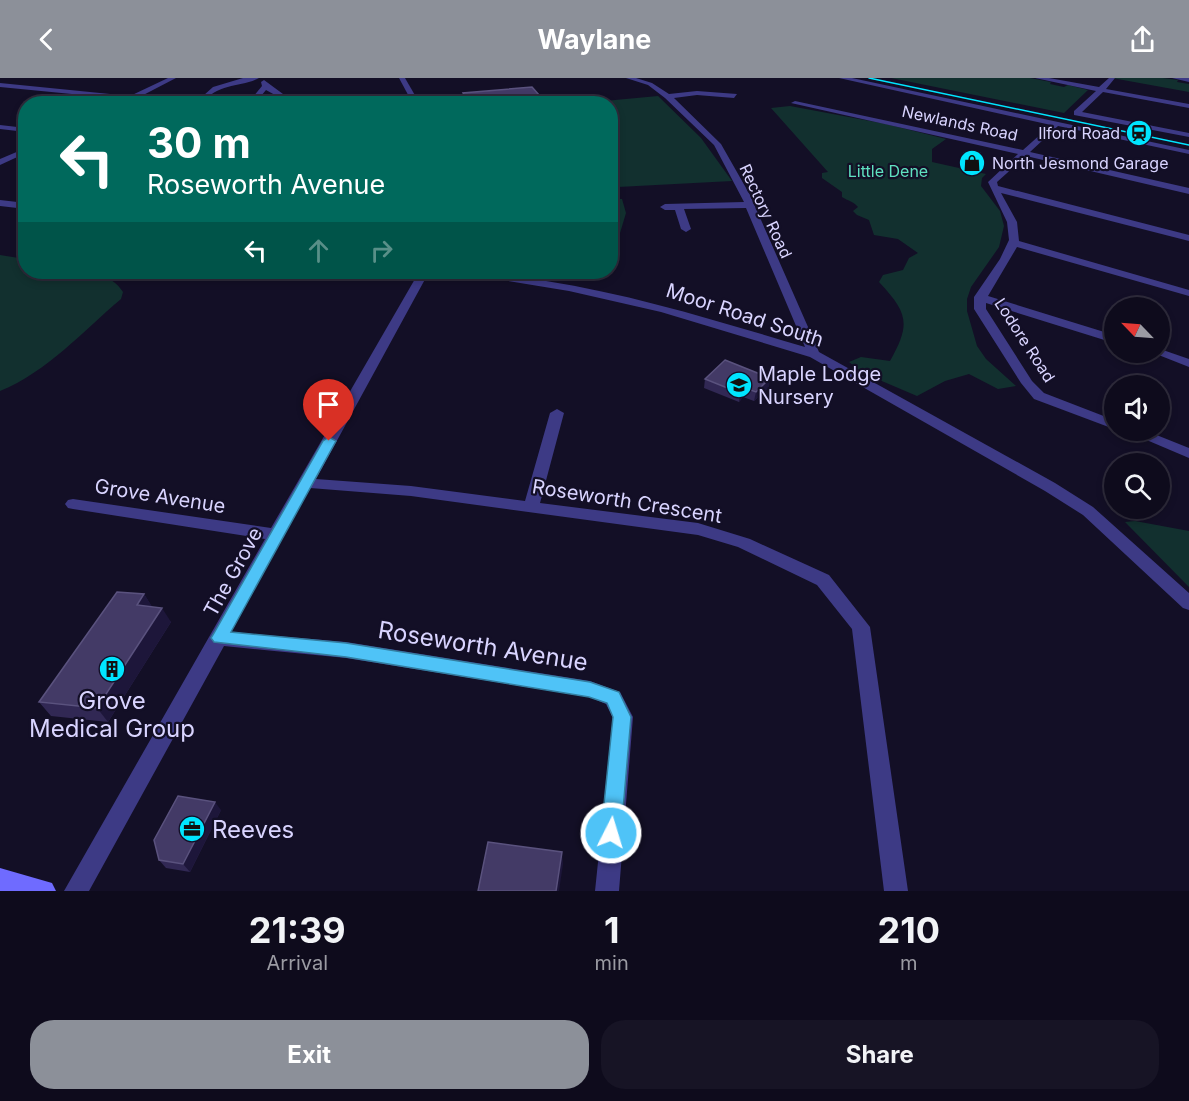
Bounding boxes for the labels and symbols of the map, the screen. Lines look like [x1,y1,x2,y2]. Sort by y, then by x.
street label: Newlands Road [900,101,1020,145]
station icon: Ilford Road [1124,118,1154,148]
place label: Ilford Road [1038,123,1120,143]
shop icon: North Jesmond Garage [957,148,987,178]
place label: North Jesmond Garage [992,153,1168,173]
street label: Rectory Road [735,161,797,261]
park label: Little Dene [848,161,928,181]
street label: Moor Road South [663,278,827,352]
street label: Lodore Road [990,294,1060,386]
north arrow [1104,297,1170,363]
place label: Maple Lodge Nursery [758,362,881,409]
school or university icon: Maple Lodge Nursery [724,370,754,400]
pin [303,379,354,441]
street label: Grove Avenue [93,474,227,518]
street label: Roseworth Crescent [530,474,724,528]
street label: The Grove [199,523,267,621]
street label: Roseworth Avenue [376,615,590,677]
building icon: Grove Medical Group [97,654,127,684]
place label: Grove Medical Group [29,686,195,743]
position arrow [579,801,643,865]
office icon: Reeves [177,814,207,844]
place label: Reeves [212,815,294,844]

